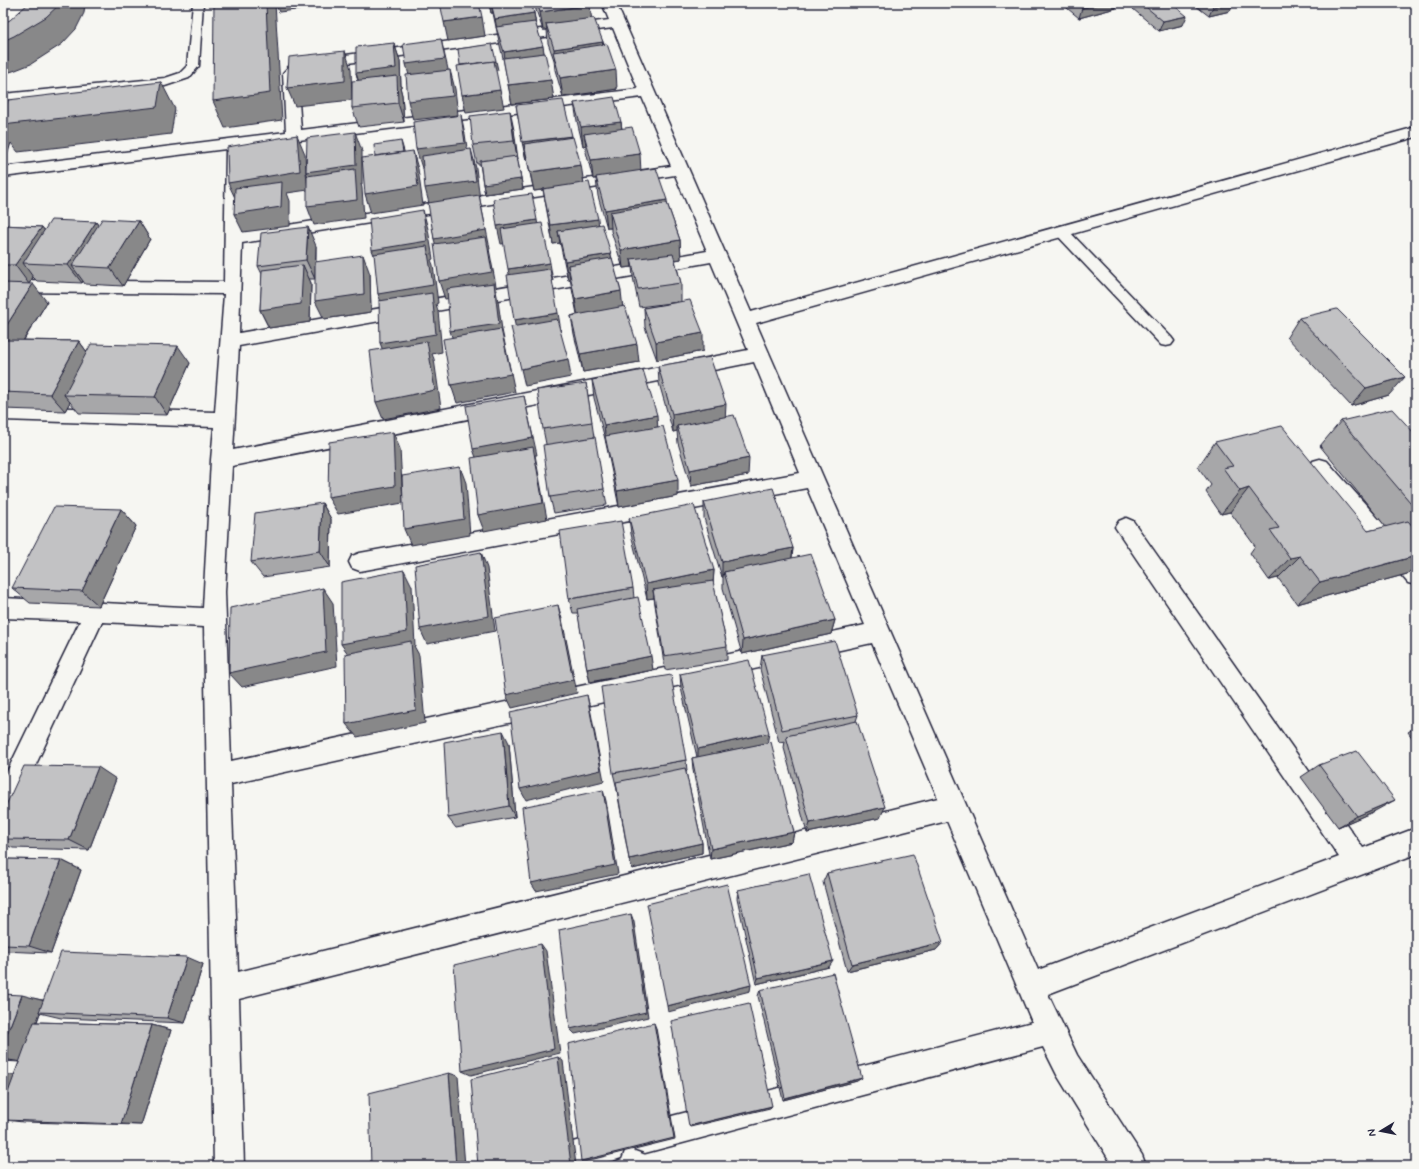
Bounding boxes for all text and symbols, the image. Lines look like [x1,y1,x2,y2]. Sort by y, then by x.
north arrow [1361,1111,1401,1151]
text: N [1365,1128,1380,1137]

